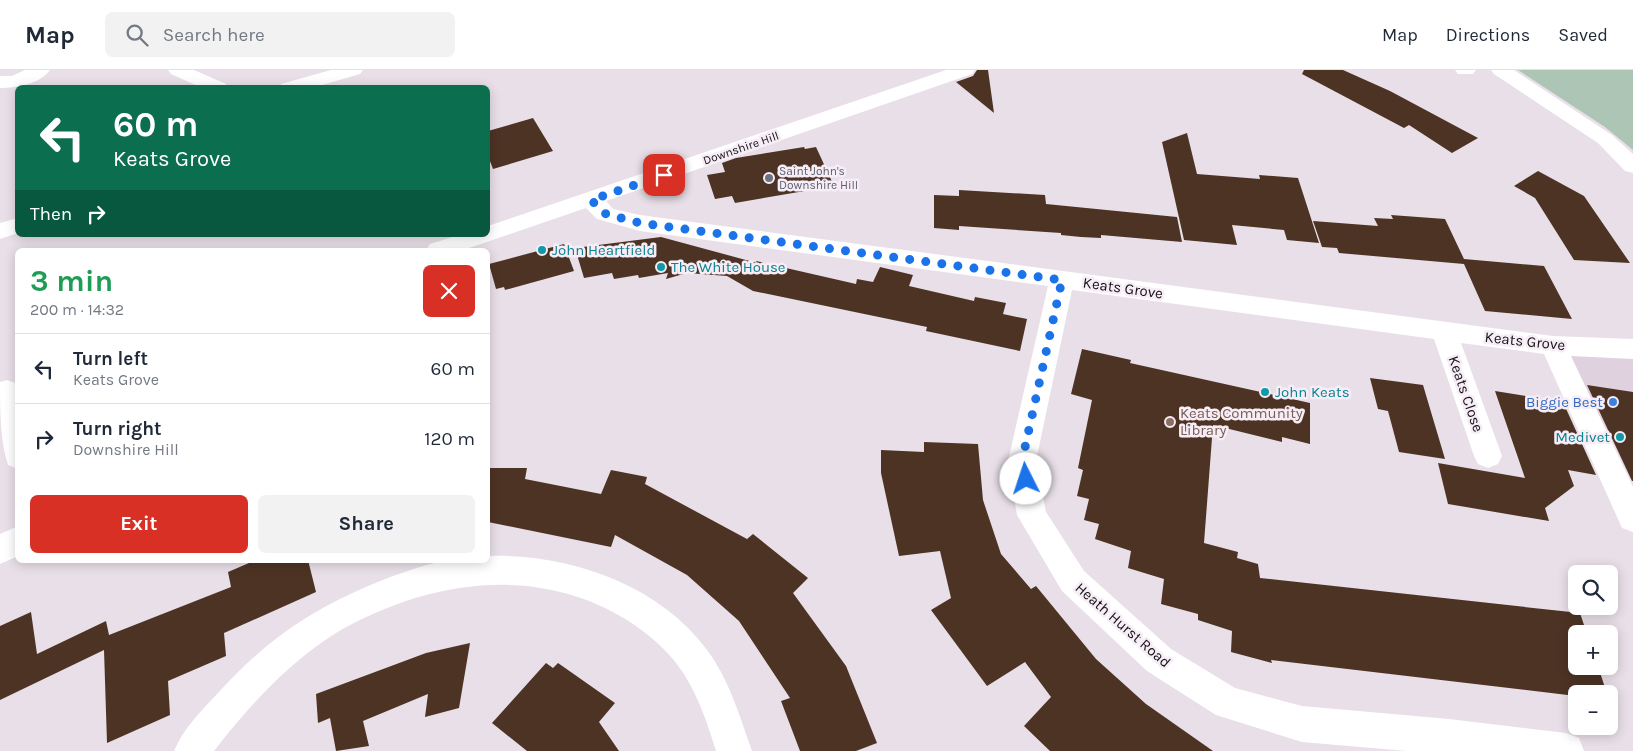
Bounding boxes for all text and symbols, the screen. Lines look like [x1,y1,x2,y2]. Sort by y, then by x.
search box [105,12,455,57]
text: Map [25,21,75,49]
icon: search [123,21,151,49]
text: Search here [163,24,265,46]
text: Map [1382,24,1418,46]
text: Directions [1446,24,1530,46]
text: Saved [1558,24,1608,46]
text: 60 m [113,104,198,145]
icon: left [30,105,95,170]
street label: Downshire Hill [701,128,781,168]
text: Keats Grove [113,146,231,172]
pin [643,154,685,196]
icon: arrive [650,161,678,189]
place label: Saint John's Downshire Hill [779,164,858,192]
marker: Saint John's Downshire Hill [763,172,775,184]
icon: right [82,200,110,228]
text: Then [30,203,72,225]
place label: John Heartfield [552,241,655,259]
marker: John Heartfield [536,244,548,256]
place label: The White House [671,258,786,276]
marker: The White House [655,261,667,273]
text: 3 min [30,263,113,299]
button: close [423,265,475,317]
street label: Keats Grove [1082,273,1164,303]
text: 200 m · 14:32 [30,300,124,319]
street label: Keats Grove [1484,328,1566,354]
text: Turn left [73,348,148,370]
street label: Keats Close [1445,354,1487,434]
icon: left [30,355,58,383]
text: 60 m [431,358,475,380]
text: Keats Grove [73,370,159,389]
place label: John Keats [1275,383,1350,401]
marker: John Keats [1259,386,1271,398]
place label: Biggie Best [1526,393,1603,411]
marker: Biggie Best [1607,396,1619,408]
place label: Keats Community Library [1180,404,1303,439]
marker: Keats Community Library [1164,416,1176,428]
text: Turn right [73,418,162,440]
icon: right [30,425,58,453]
text: 120 m [424,428,475,450]
place label: Medivet [1555,428,1610,446]
marker: Medivet [1614,431,1626,443]
text: Downshire Hill [73,440,179,459]
position arrow [999,452,1051,504]
button: Exit [30,495,248,553]
button: Share [258,495,475,553]
map controls [1568,565,1618,735]
button: search [1568,565,1618,615]
street label: Heath Hurst Road [1072,579,1174,671]
button: + [1568,625,1618,675]
button: − [1568,685,1618,735]

